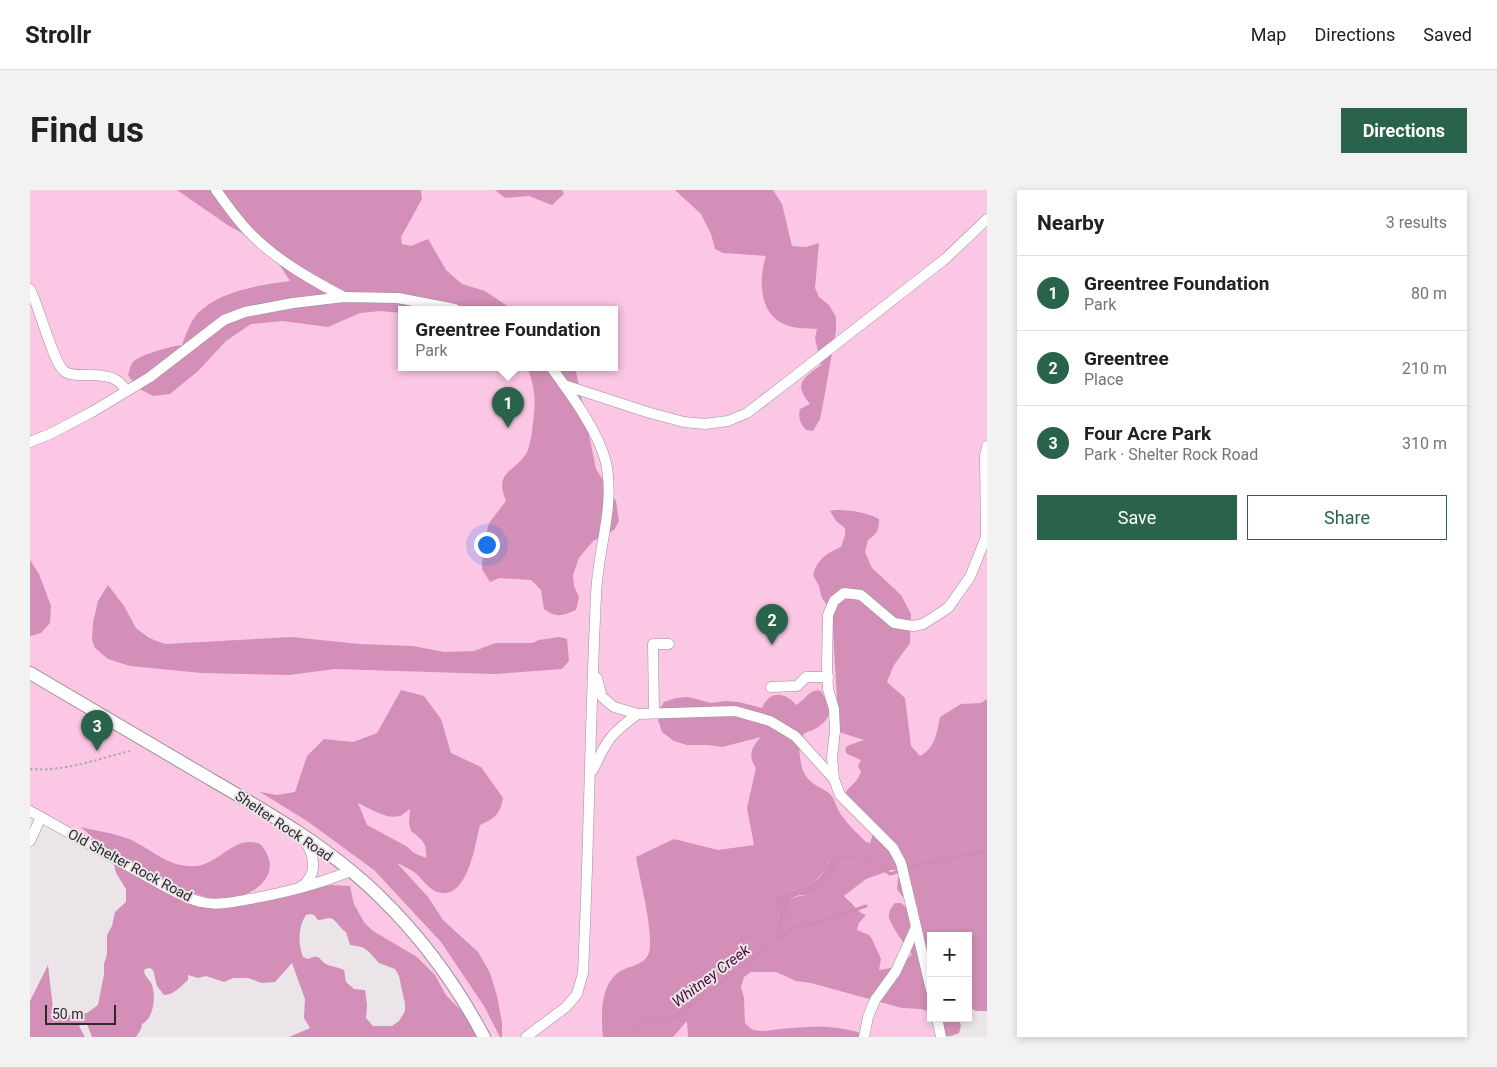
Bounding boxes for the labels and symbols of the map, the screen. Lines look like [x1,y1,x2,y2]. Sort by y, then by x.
pin: 1 [492,387,524,428]
your location [474,532,500,558]
pin: 2 [756,604,788,645]
pin: 3 [81,710,113,751]
street label: Shelter Rock Road [232,788,336,864]
street label: Old Shelter Rock Road [65,826,195,904]
water label: Whitney Creek [669,941,754,1011]
scale bar [45,1002,116,1025]

